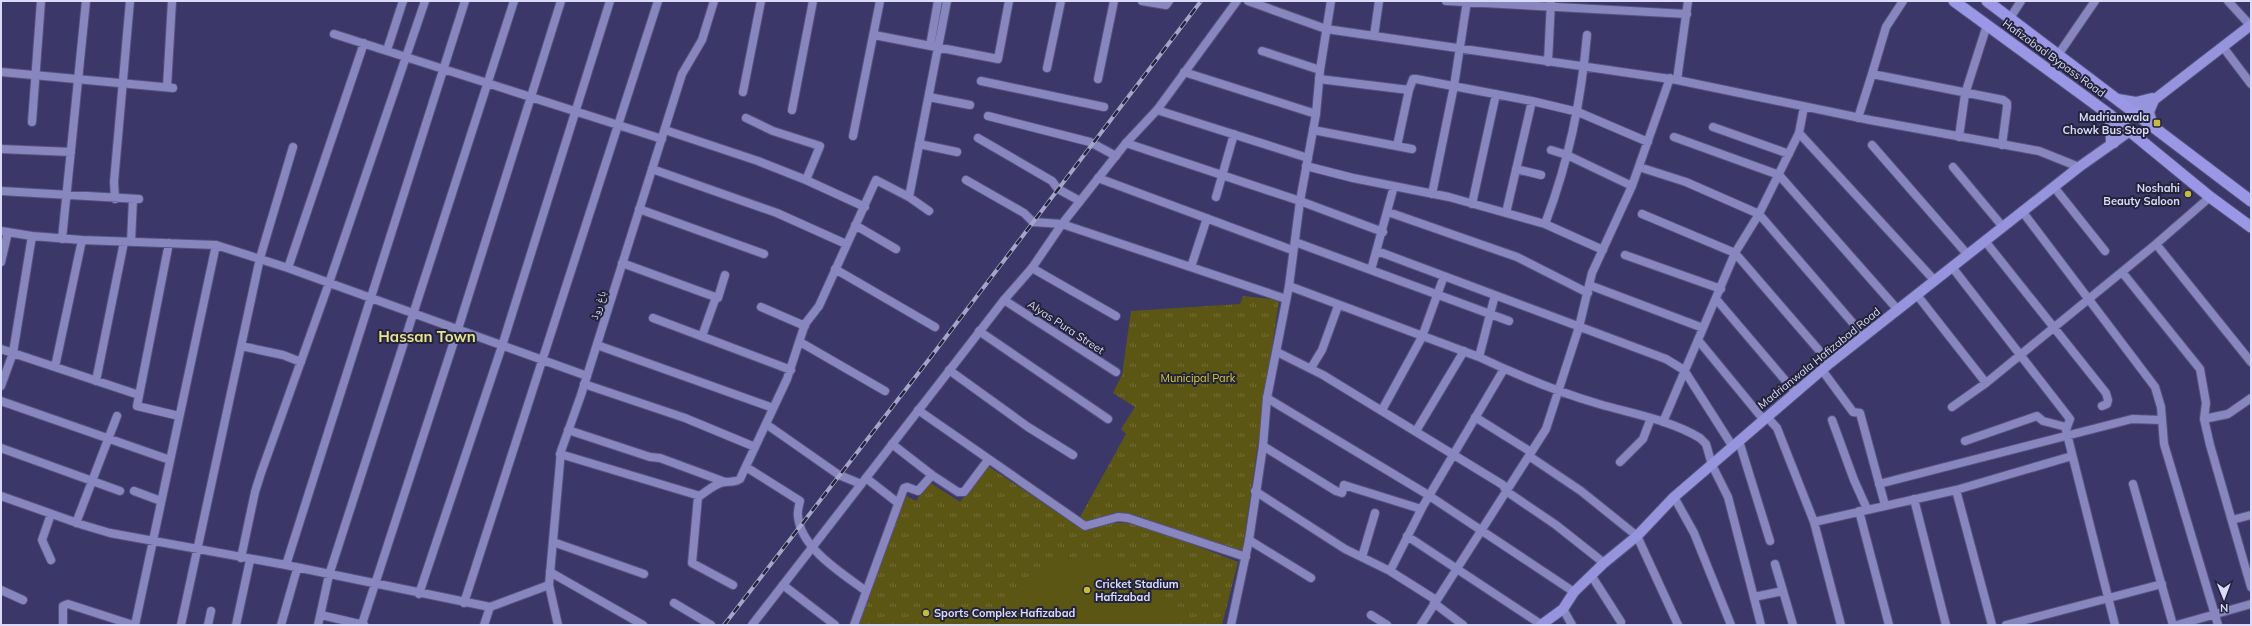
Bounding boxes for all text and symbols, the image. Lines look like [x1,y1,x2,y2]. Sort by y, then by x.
street label: Hafizabad Bypass Road [2000,16,2108,100]
place label: Madrianwala Chowk Bus Stop [2062,110,2149,137]
marker: Madrianwala Chowk Bus Stop [2152,118,2162,128]
place label: Noshahi Beauty Saloon [2103,181,2180,208]
marker: Noshahi Beauty Saloon [2183,189,2193,199]
street label: باغ روڈ [587,289,609,321]
street label: Alyas Pura Street [1025,297,1107,357]
street label: Madrianwala Hafizabad Road [1755,304,1883,412]
district label: Hassan Town [378,327,476,346]
park label: Municipal Park [1161,371,1236,385]
place label: Cricket Stadium Hafizabad [1095,577,1179,604]
north arrow [2204,578,2244,618]
marker: Cricket Stadium Hafizabad [1082,585,1092,595]
text: N [2220,601,2228,615]
place label: Sports Complex Hafizabad [934,606,1075,620]
marker: Sports Complex Hafizabad [921,608,931,618]

